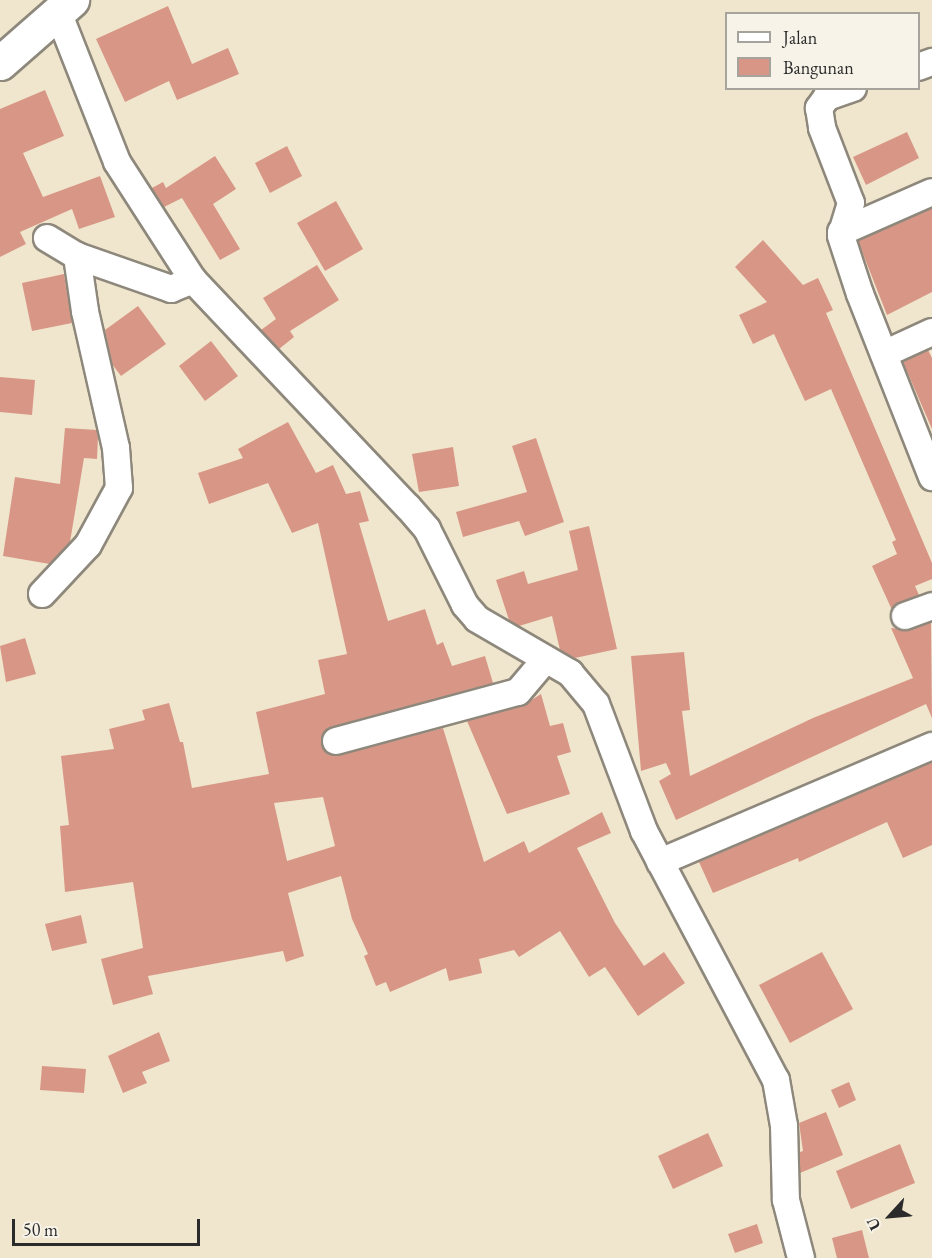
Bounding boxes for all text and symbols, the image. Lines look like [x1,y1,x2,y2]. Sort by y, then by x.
legend [725,12,920,90]
text: Jalan [783,26,817,49]
text: Bangunan [783,56,854,79]
north arrow [860,1186,920,1246]
scale bar [15,1207,202,1245]
text: U [861,1214,885,1234]
text: 50 m [23,1218,58,1241]

